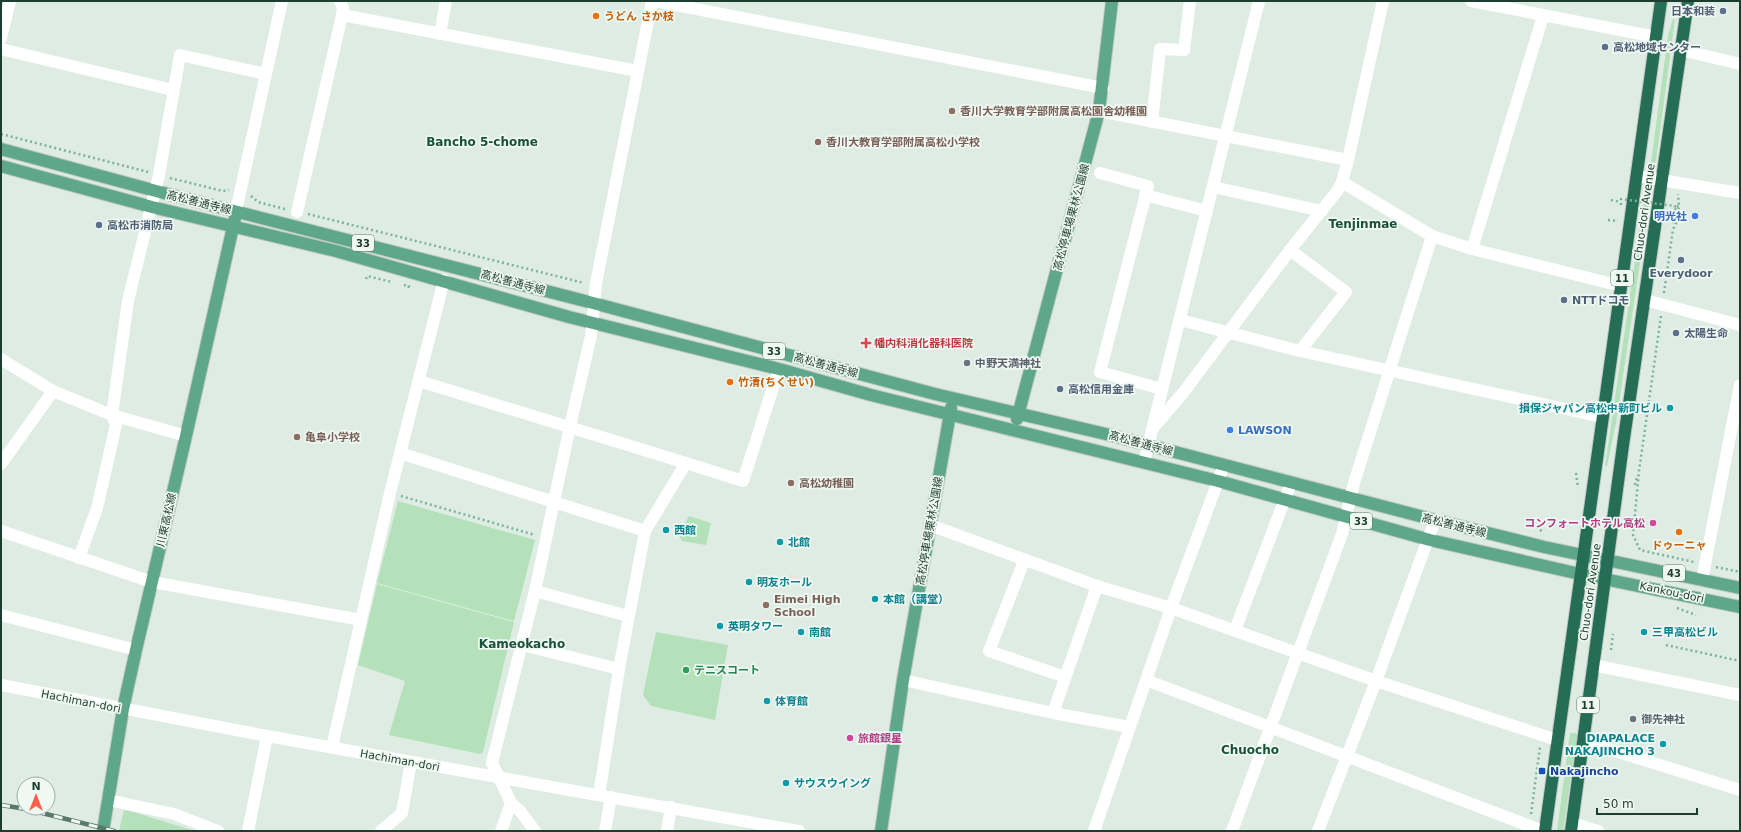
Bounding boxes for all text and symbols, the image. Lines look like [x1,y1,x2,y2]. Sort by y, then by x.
place label: 日本和装 [1671,5,1715,18]
marker: 日本和装 [1718,6,1728,16]
place label: うどん さか枝 [604,10,674,23]
marker: うどん さか枝 [591,11,601,21]
place label: 高松地域センター [1613,41,1701,54]
marker: 高松地域センター [1600,42,1610,52]
place label: 香川大学教育学部附属高松園舎幼稚園 [960,105,1147,118]
marker: 香川大学教育学部附属高松園舎幼稚園 [947,106,957,116]
district label: Bancho 5-chome [426,135,538,149]
place label: 香川大教育学部附属高松小学校 [826,136,980,149]
marker: 香川大教育学部附属高松小学校 [813,137,823,147]
street label: 高松停車場栗林公園線 [1051,162,1092,272]
street label: Chuo-dori Avenue [1631,162,1658,262]
street label: 高松善通寺線 [165,188,232,217]
place label: 明光社 [1654,210,1687,223]
marker: 明光社 [1690,211,1700,221]
district label: Tenjinmae [1329,217,1397,231]
place label: 高松市消防局 [107,219,173,232]
marker: 高松市消防局 [94,220,104,230]
road number: 33 [352,235,374,251]
marker: Everydoor [1676,255,1686,265]
place label: Everydoor [1649,267,1713,280]
street label: 高松善通寺線 [479,268,546,297]
road number: 11 [1611,270,1633,286]
place label: NTTドコモ [1572,294,1629,307]
marker: NTTドコモ [1559,295,1569,305]
place label: 太陽生命 [1684,327,1728,340]
marker: 太陽生命 [1671,328,1681,338]
place label: 幡内科消化器科医院 [874,337,973,350]
marker: 幡内科消化器科医院 [861,338,871,348]
road number: 33 [763,343,785,359]
street label: 高松善通寺線 [792,351,859,380]
place label: 中野天満神社 [975,357,1041,370]
marker: 中野天満神社 [962,358,972,368]
place label: 竹清(ちくせい) [738,376,814,389]
marker: 竹清(ちくせい) [725,377,735,387]
place label: 高松信用金庫 [1068,383,1134,396]
marker: 高松信用金庫 [1055,384,1065,394]
place label: 損保ジャパン高松中新町ビル [1519,402,1662,415]
marker: 損保ジャパン高松中新町ビル [1665,403,1675,413]
place label: LAWSON [1238,424,1292,437]
marker: LAWSON [1225,425,1235,435]
street label: 高松善通寺線 [1107,429,1174,458]
place label: 亀阜小学校 [305,431,360,444]
marker: 亀阜小学校 [292,432,302,442]
street label: 高松停車場栗林公園線 [914,476,945,586]
place label: 高松幼稚園 [799,477,854,490]
marker: 高松幼稚園 [786,478,796,488]
street label: 川東高松線 [154,492,179,548]
street label: 高松善通寺線 [1420,511,1487,540]
road number: 33 [1350,513,1372,529]
place label: コンフォートホテル高松 [1524,517,1645,530]
marker: コンフォートホテル高松 [1648,518,1658,528]
place label: 西館 [674,524,696,537]
marker: 西館 [661,525,671,535]
marker: ドゥーニャ [1674,527,1684,537]
place label: 北館 [788,536,810,549]
marker: 北館 [775,537,785,547]
place label: ドゥーニャ [1652,539,1707,552]
street label: Chuo-dori Avenue [1577,542,1604,642]
road number: 43 [1663,565,1685,581]
place label: 明友ホール [757,576,812,589]
marker: 明友ホール [744,577,754,587]
street label: Kankou-dori [1638,579,1705,606]
place label: Eimei High School [774,593,841,619]
place label: 本館（講堂） [883,593,949,606]
marker: 本館（講堂） [870,594,880,604]
marker: Eimei High School [761,600,771,610]
place label: 英明タワー [728,620,783,633]
marker: 英明タワー [715,621,725,631]
place label: 南館 [809,626,831,639]
place label: 三甲高松ビル [1652,626,1718,639]
marker: 南館 [796,627,806,637]
marker: 三甲高松ビル [1639,627,1649,637]
district label: Kameokacho [479,637,565,651]
place label: テニスコート [694,664,760,677]
marker: テニスコート [681,665,691,675]
street label: Hachiman-dori [40,687,122,716]
place label: 体育館 [775,695,808,708]
marker: 体育館 [762,696,772,706]
road number: 11 [1577,697,1599,713]
place label: 御先神社 [1641,713,1685,726]
marker: 御先神社 [1628,714,1638,724]
place label: 旅館銀星 [858,732,902,745]
place label: DIAPALACE NAKAJINCHO 3 [1565,732,1655,758]
marker: 旅館銀星 [845,733,855,743]
marker: DIAPALACE NAKAJINCHO 3 [1658,739,1668,749]
district label: Chuocho [1221,743,1279,757]
street label: Hachiman-dori [359,747,441,774]
place label: Nakajincho [1550,765,1619,778]
marker: Nakajincho [1537,766,1547,776]
north arrow [16,776,56,816]
place label: サウスウイング [794,777,871,790]
marker: サウスウイング [781,778,791,788]
text: N [31,780,41,793]
scale bar [1597,790,1697,816]
text: 50 m [1603,797,1634,811]

